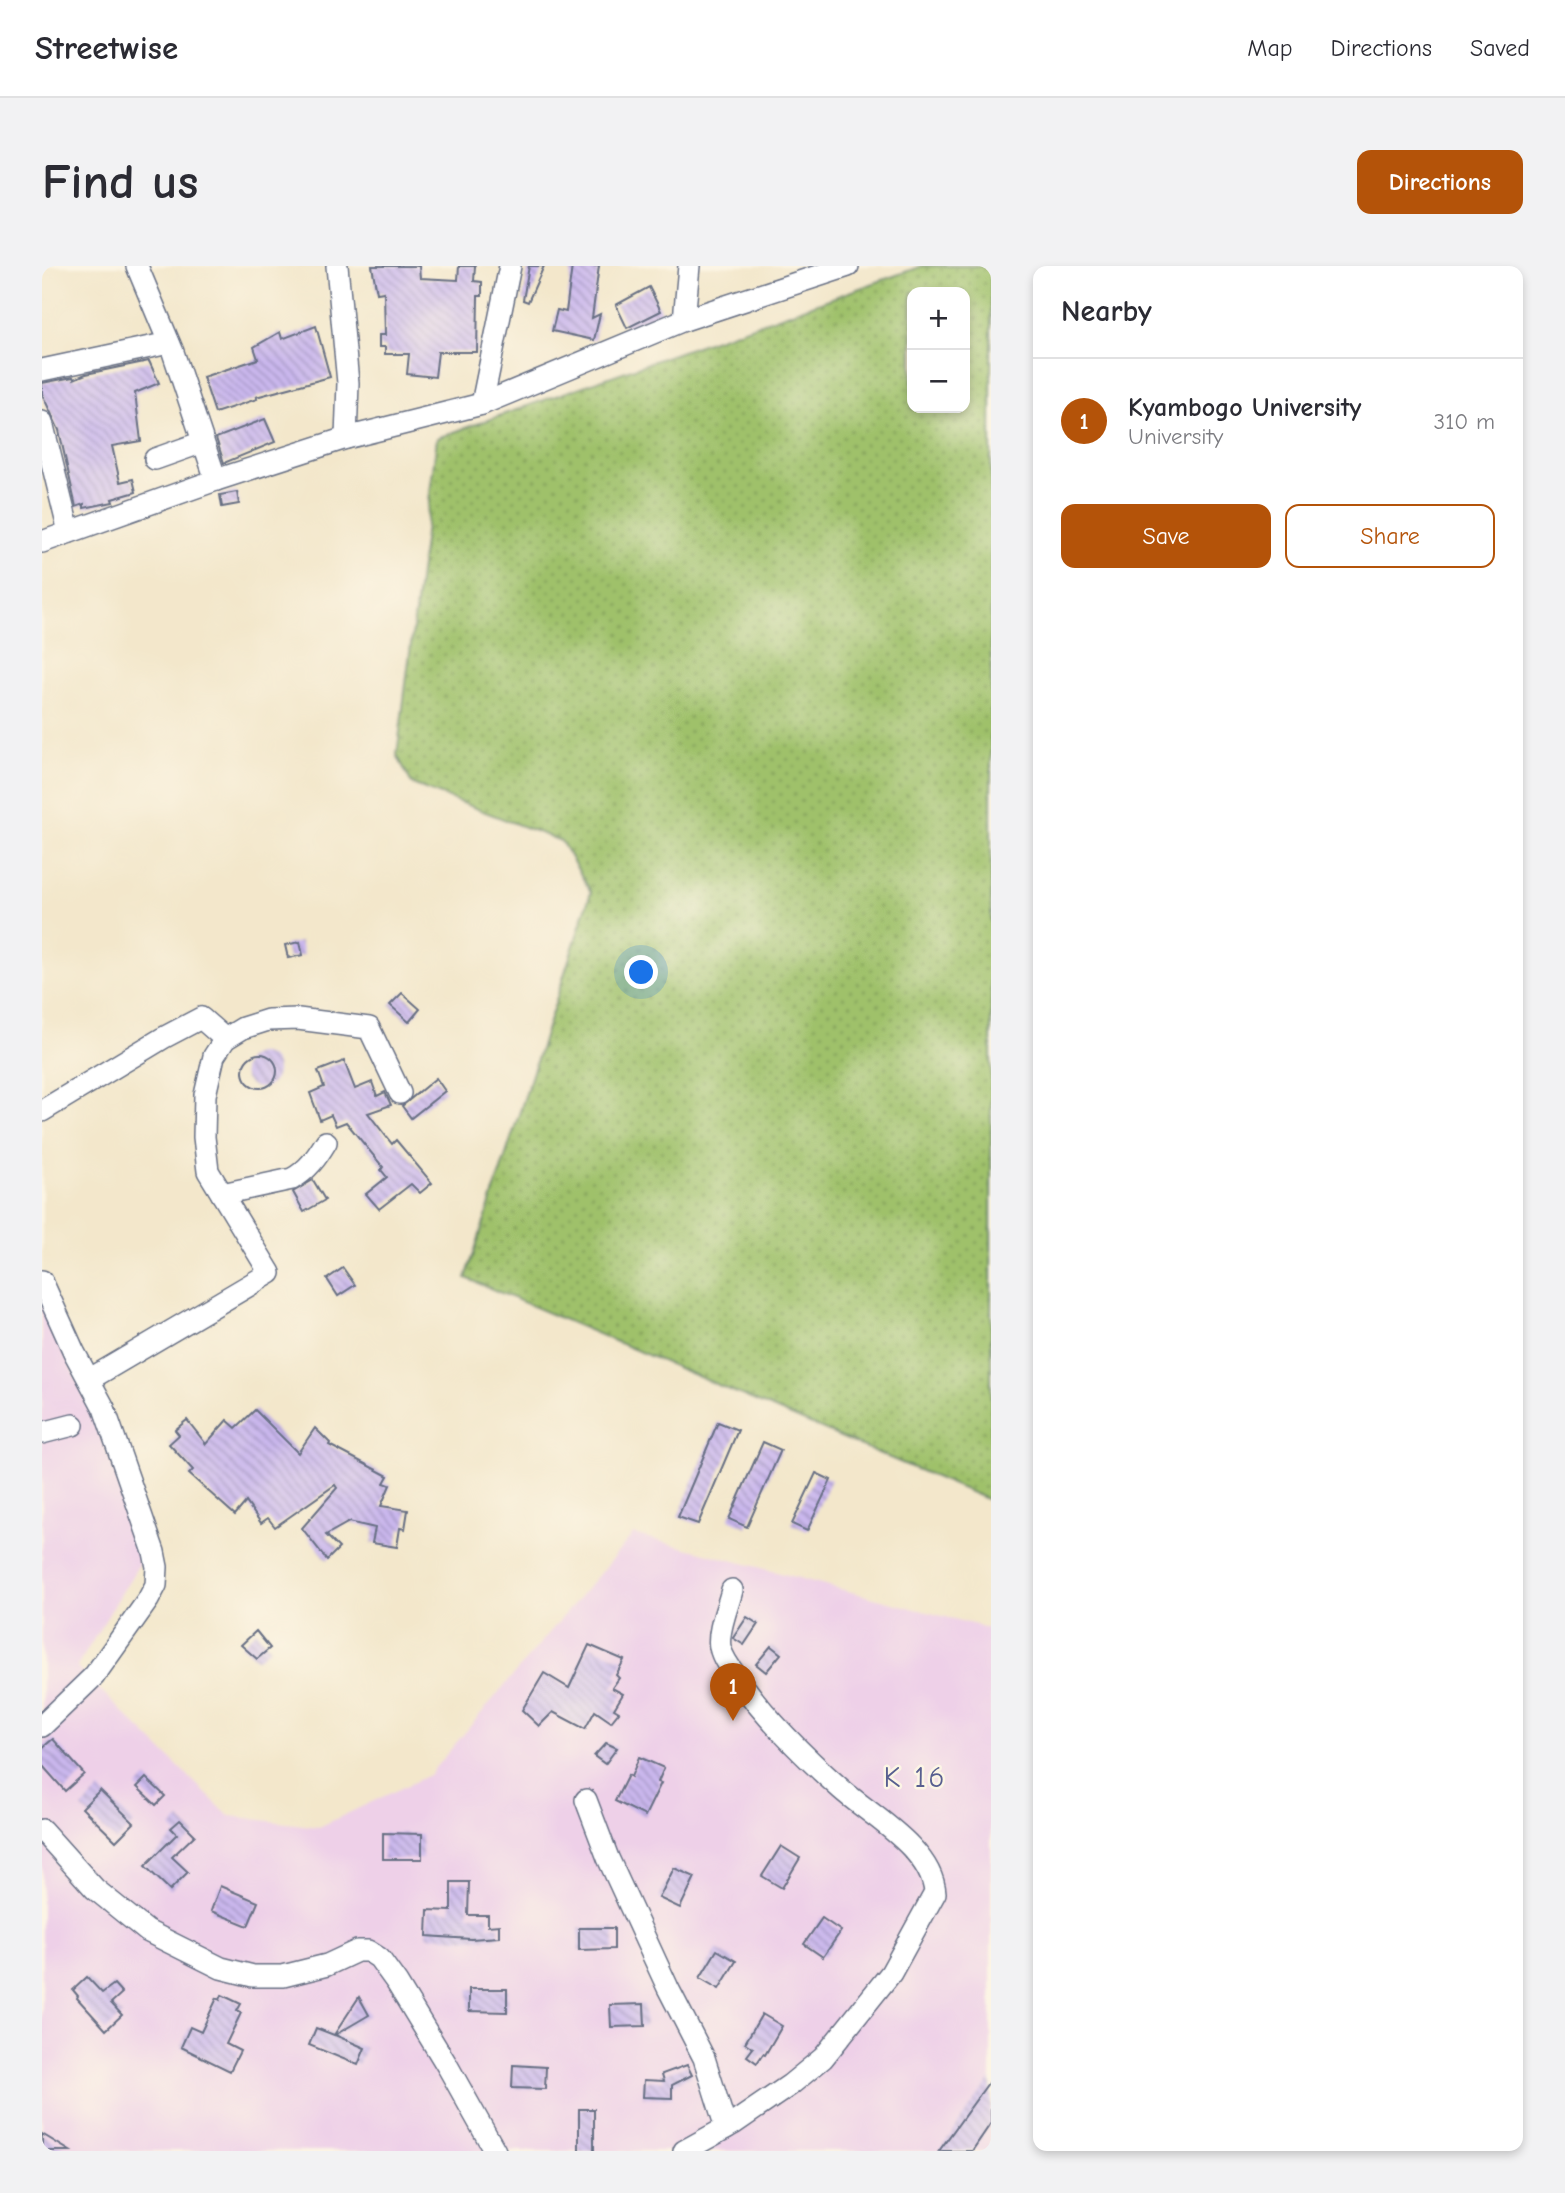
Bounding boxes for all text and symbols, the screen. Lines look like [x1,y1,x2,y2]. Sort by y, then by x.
text: Streetwise [35,29,178,67]
text: Map [1247,34,1293,62]
text: Directions [1331,34,1432,62]
text: Saved [1470,34,1530,62]
button: Directions [1357,150,1523,214]
text: Find us [42,154,198,210]
map controls [907,287,970,413]
button: + [907,287,970,350]
text: Nearby [1061,294,1152,329]
button: − [907,350,970,413]
text: Kyambogo University [1128,393,1362,423]
text: 1 [1079,408,1089,435]
text: 310 m [1434,408,1495,435]
text: University [1128,423,1223,450]
button: Save [1061,504,1271,568]
button: Share [1285,504,1495,568]
your location [624,955,658,989]
pin: 1 [710,1663,756,1721]
district label: K 16 [884,1760,946,1795]

